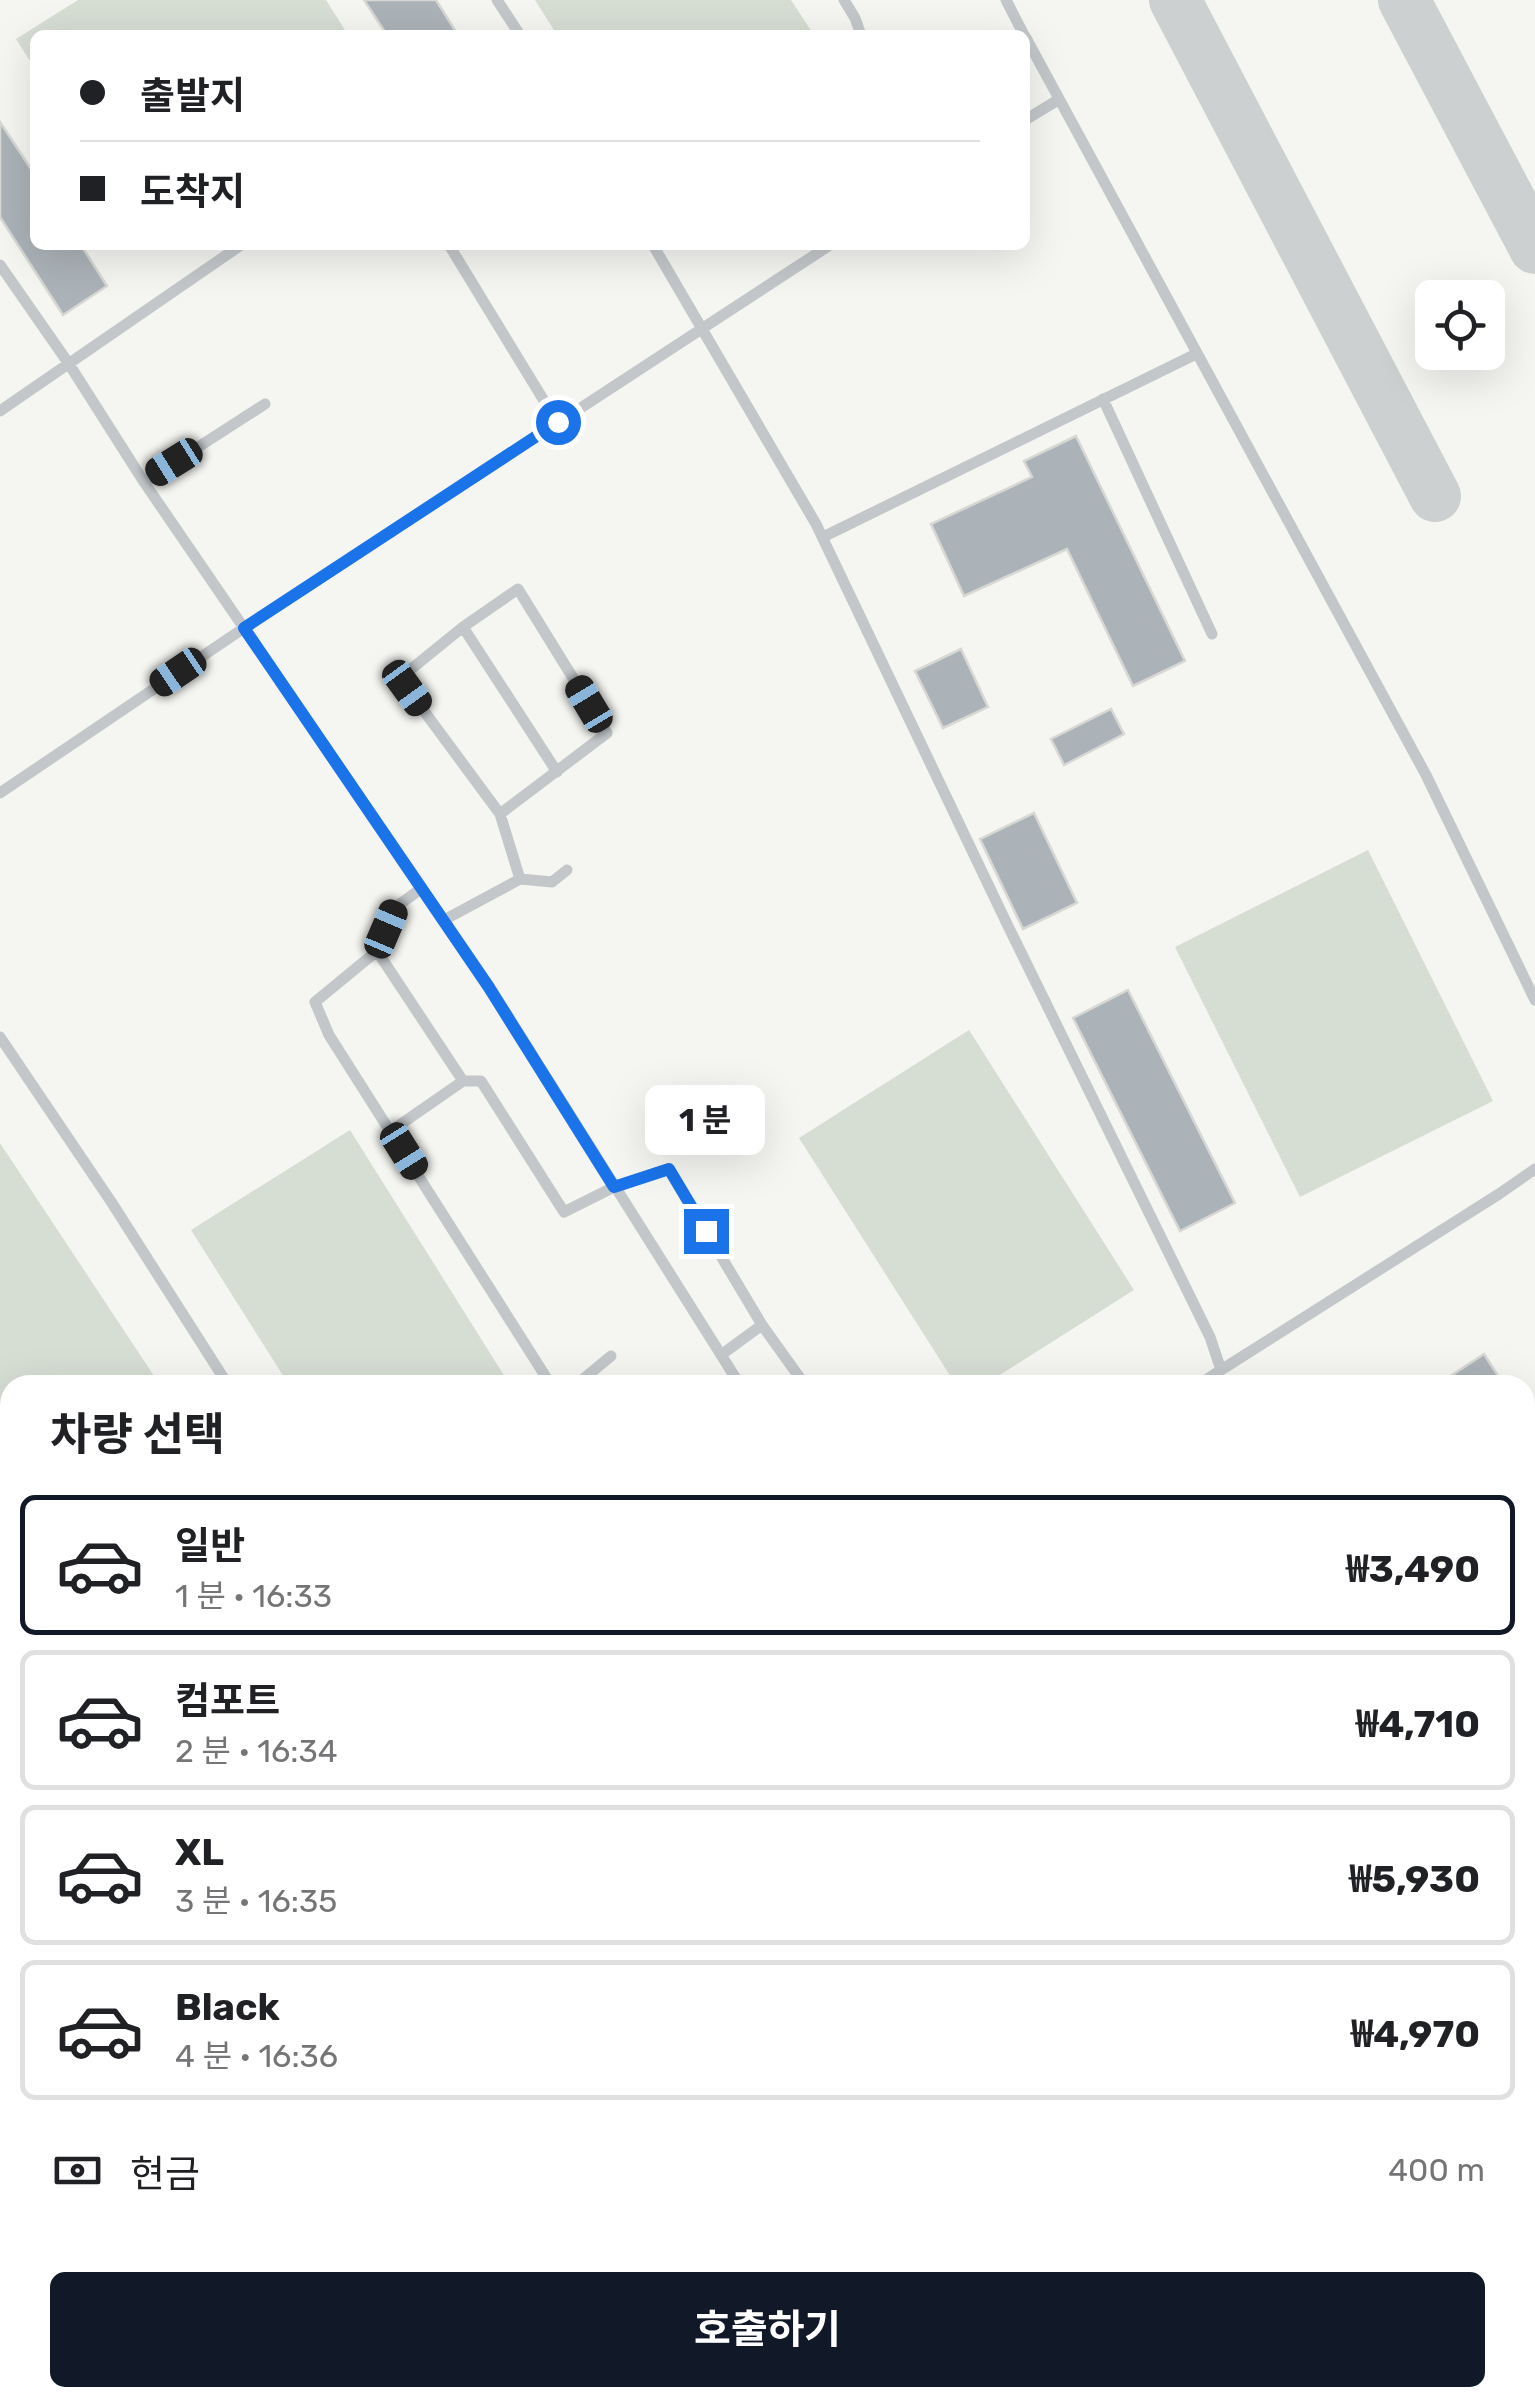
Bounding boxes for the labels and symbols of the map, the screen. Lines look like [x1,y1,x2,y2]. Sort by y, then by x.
route start [536,400,581,445]
car [141,433,207,491]
car [145,643,211,701]
car [377,655,437,721]
car [561,671,617,737]
car [360,896,412,962]
callout: 1 분 [646,1086,766,1156]
car [375,1118,433,1184]
route end [684,1209,729,1254]

